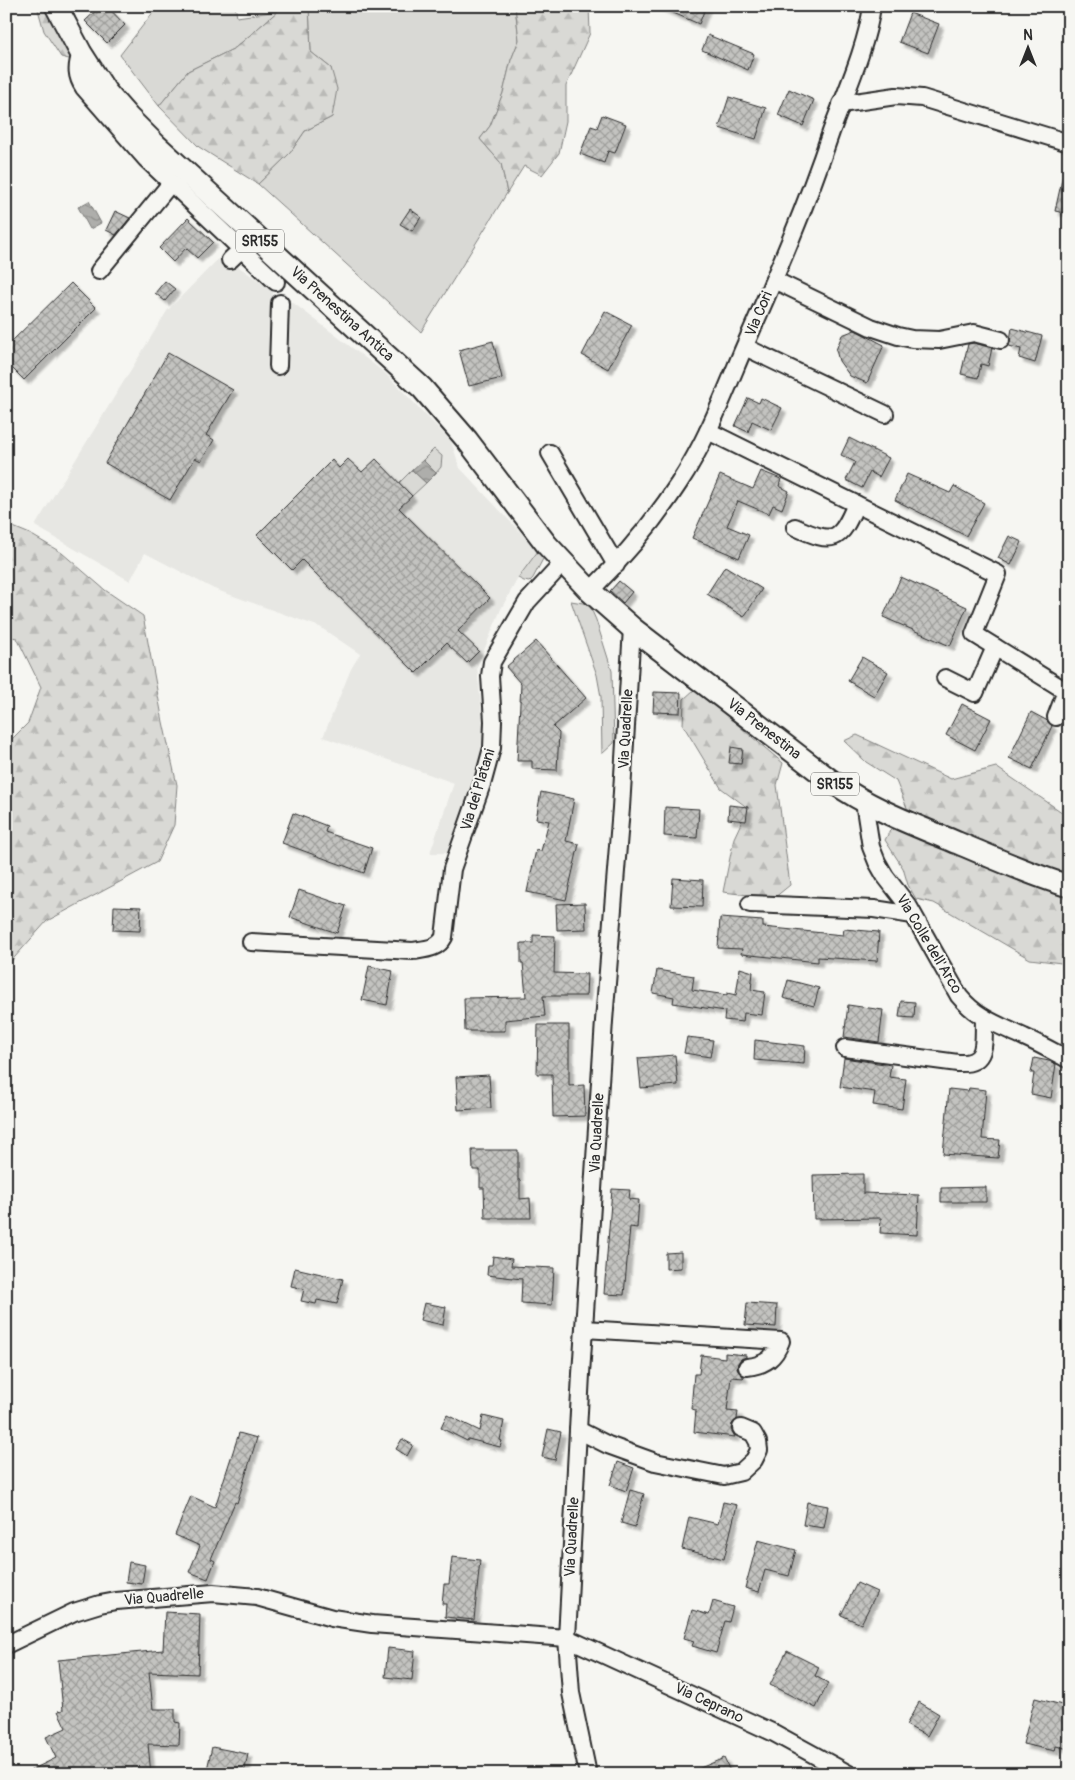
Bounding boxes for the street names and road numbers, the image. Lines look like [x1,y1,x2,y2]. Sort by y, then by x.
road number: SR155 [236,230,284,252]
street label: Via Prenestina Antica [286,262,398,366]
street label: Via Cori [741,288,777,339]
street label: Via Quadrelle [614,688,638,769]
street label: Via Prenestina [723,694,805,764]
street label: Via dei Platani [457,746,500,833]
road number: SR155 [811,772,859,796]
street label: Via Colle dell'Arco [892,891,966,997]
street label: Via Quadrelle [585,1092,609,1173]
street label: Via Quadrelle [560,1496,584,1577]
street label: Via Quadrelle [123,1584,205,1610]
street label: Via Ceprano [671,1679,747,1727]

